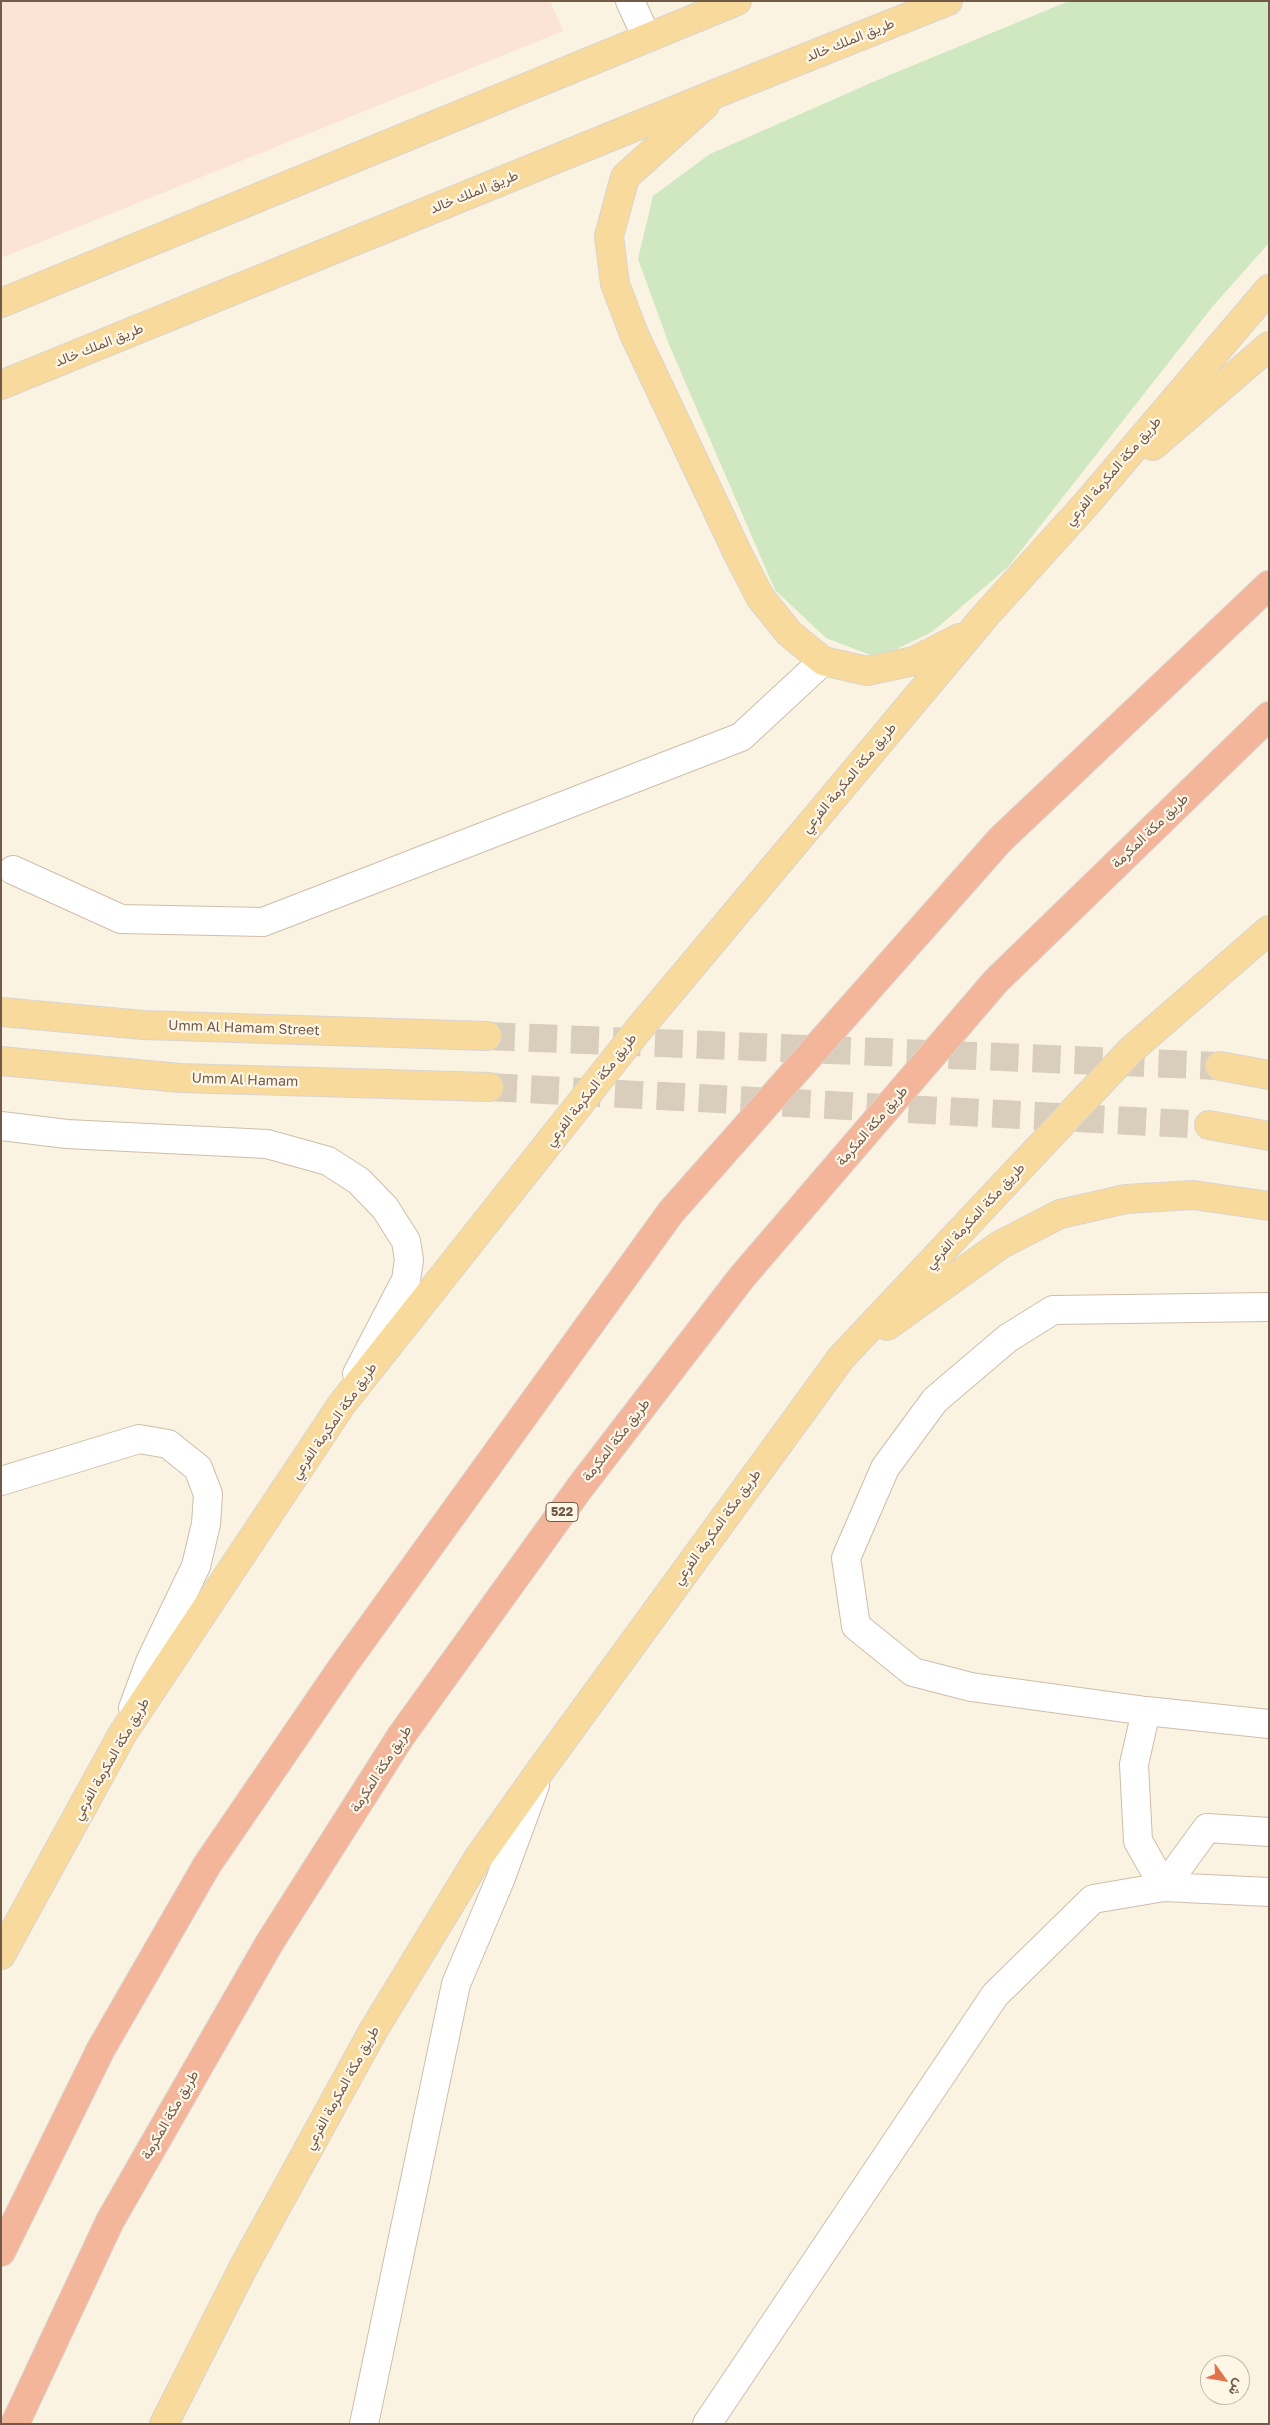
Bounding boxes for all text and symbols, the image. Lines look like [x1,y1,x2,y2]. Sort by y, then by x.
street label: طريق الملك خالد [803,15,897,65]
street label: طريق الملك خالد [427,167,521,217]
street label: طريق الملك خالد [52,320,146,370]
street label: طريق مكة المكرمة الفرعي [1061,413,1165,529]
street label: طريق مكة المكرمة الفرعي [798,720,900,836]
street label: طريق مكة المكرمة [1108,790,1192,872]
street label: Umm Al Hamam Street [168,1017,320,1039]
street label: طريق مكة المكرمة الفرعي [542,1030,640,1150]
street label: Umm Al Hamam [191,1070,299,1090]
street label: طريق مكة المكرمة [833,1083,911,1169]
street label: طريق مكة المكرمة الفرعي [922,1160,1028,1272]
street label: طريق مكة المكرمة الفرعي [287,1359,381,1483]
street label: طريق مكة المكرمة [579,1395,653,1485]
street label: طريق مكة المكرمة الفرعي [670,1466,764,1588]
road number: 522 [546,1502,578,1521]
street label: طريق مكة المكرمة الفرعي [69,1695,153,1823]
street label: طريق مكة المكرمة [347,1722,415,1816]
street label: طريق مكة المكرمة الفرعي [301,2023,383,2153]
street label: طريق مكة المكرمة [138,2067,202,2163]
north arrow [1200,2355,1250,2405]
text: ش [1226,2376,1249,2399]

